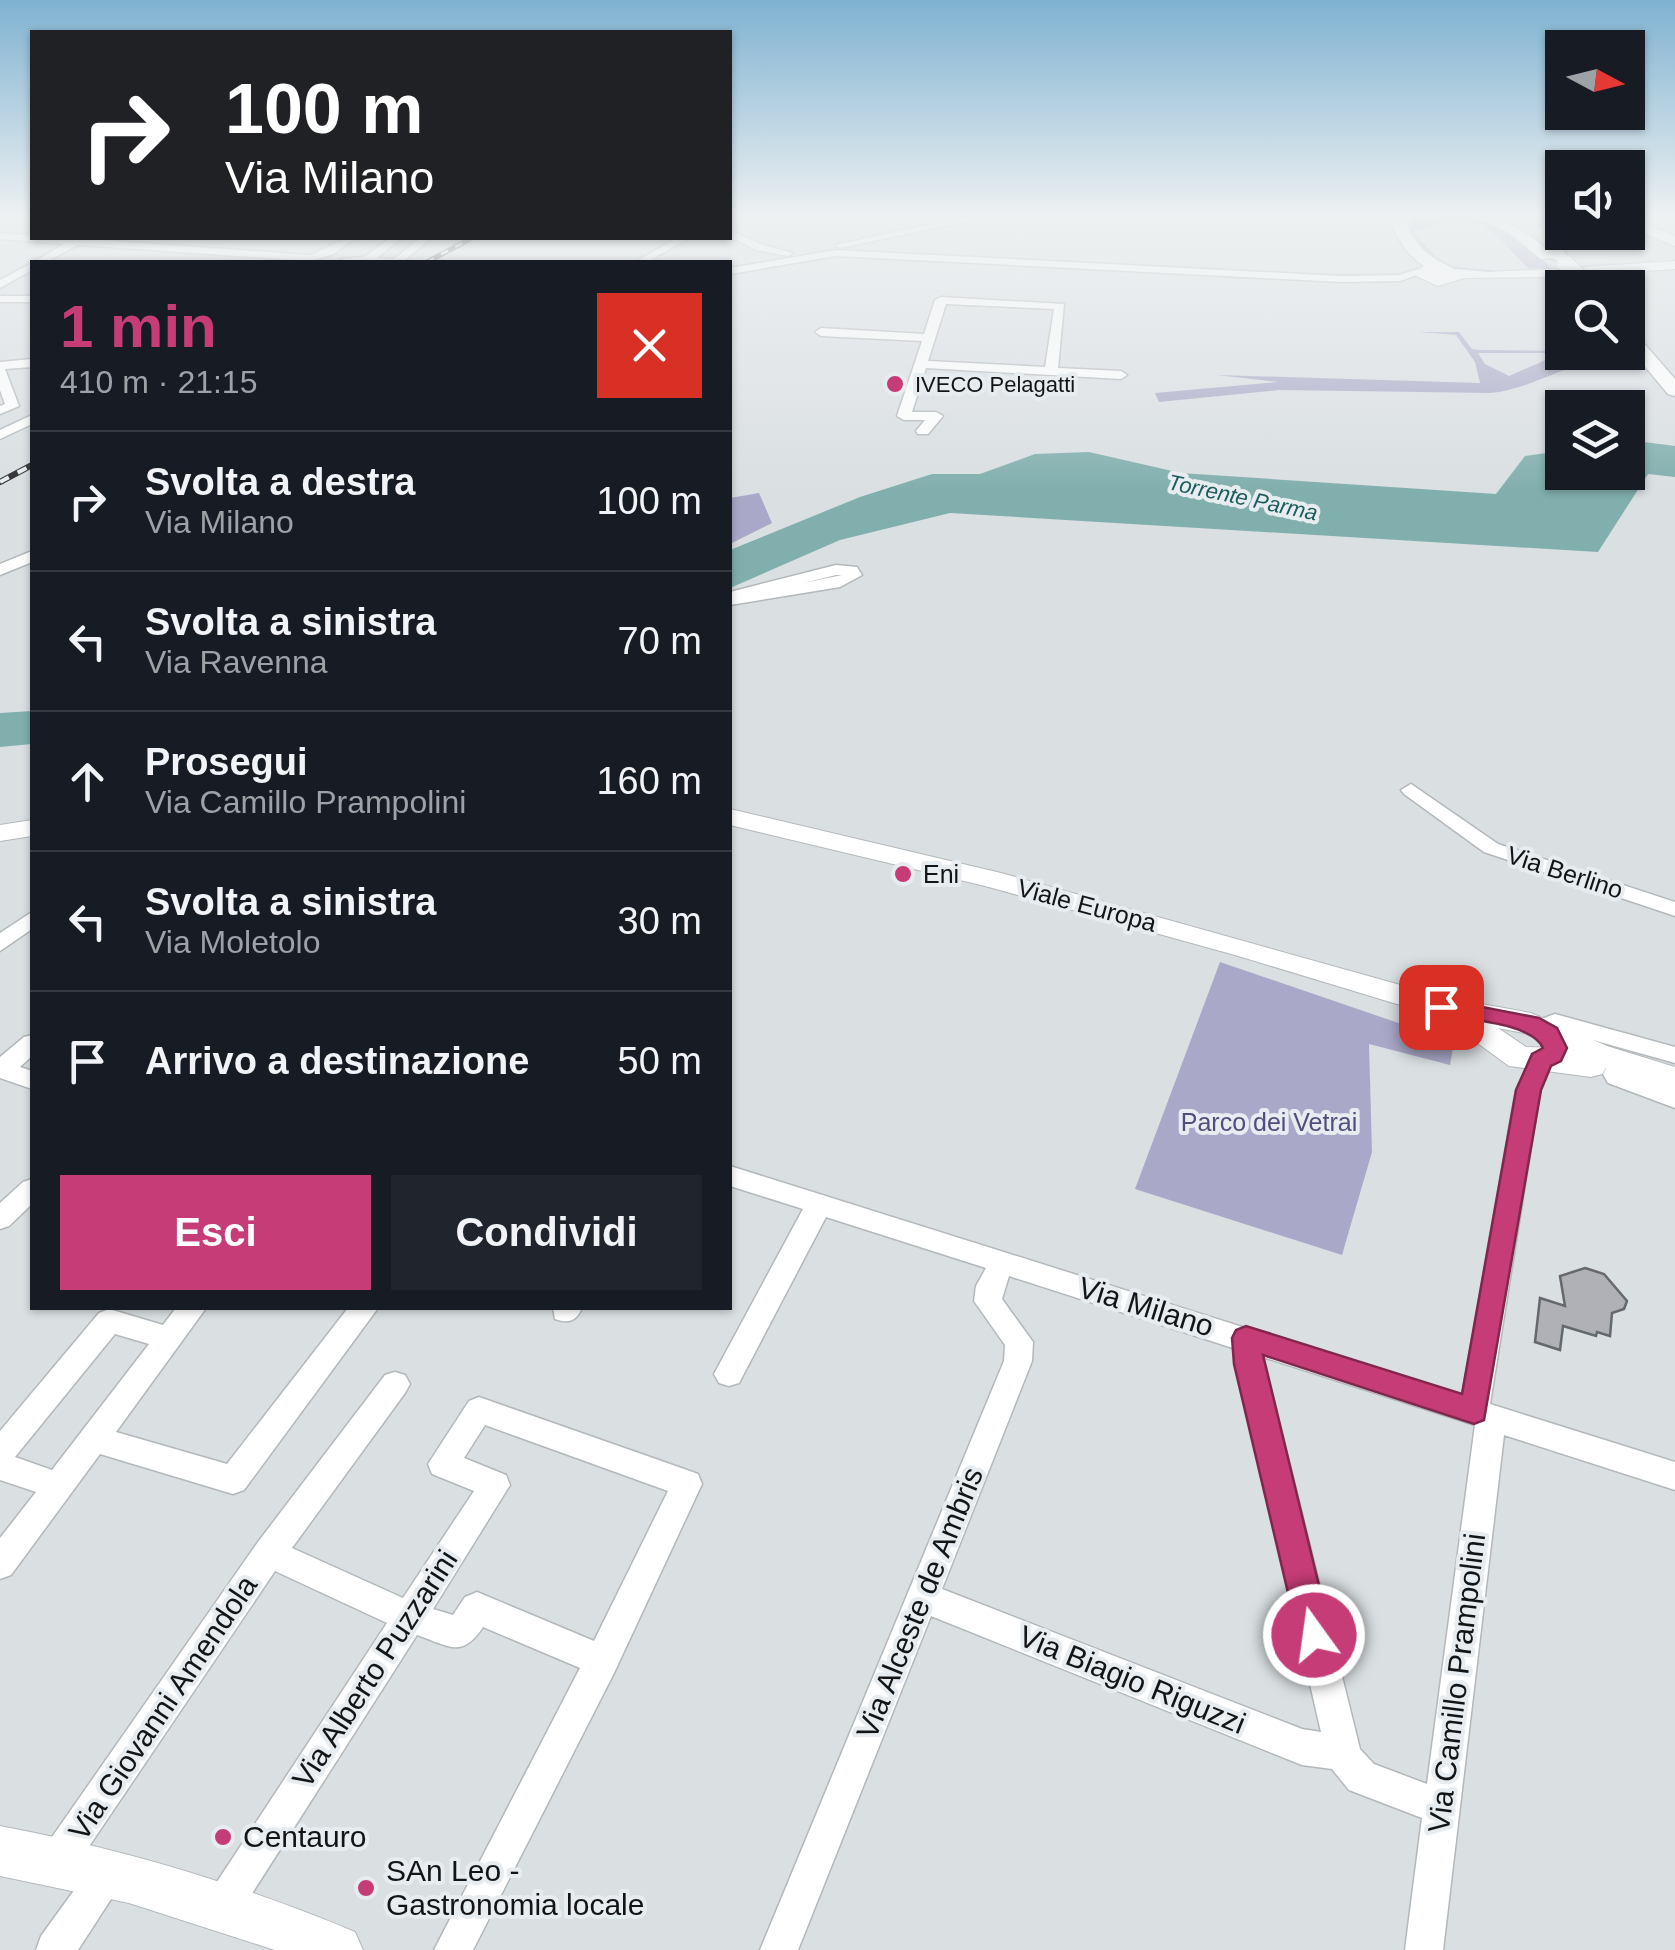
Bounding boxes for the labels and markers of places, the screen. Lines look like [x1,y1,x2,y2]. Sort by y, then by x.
place label: IVECO Pelagatti [915,372,1075,397]
marker: IVECO Pelagatti [884,373,906,395]
place label: Eni [923,860,959,888]
marker: Eni [892,863,914,885]
pin [1399,965,1484,1050]
place label: Centauro [243,1820,366,1853]
marker: Centauro [212,1826,234,1848]
place label: SAn Leo - Gastronomia locale [386,1854,644,1921]
marker: SAn Leo - Gastronomia locale [355,1877,377,1899]

